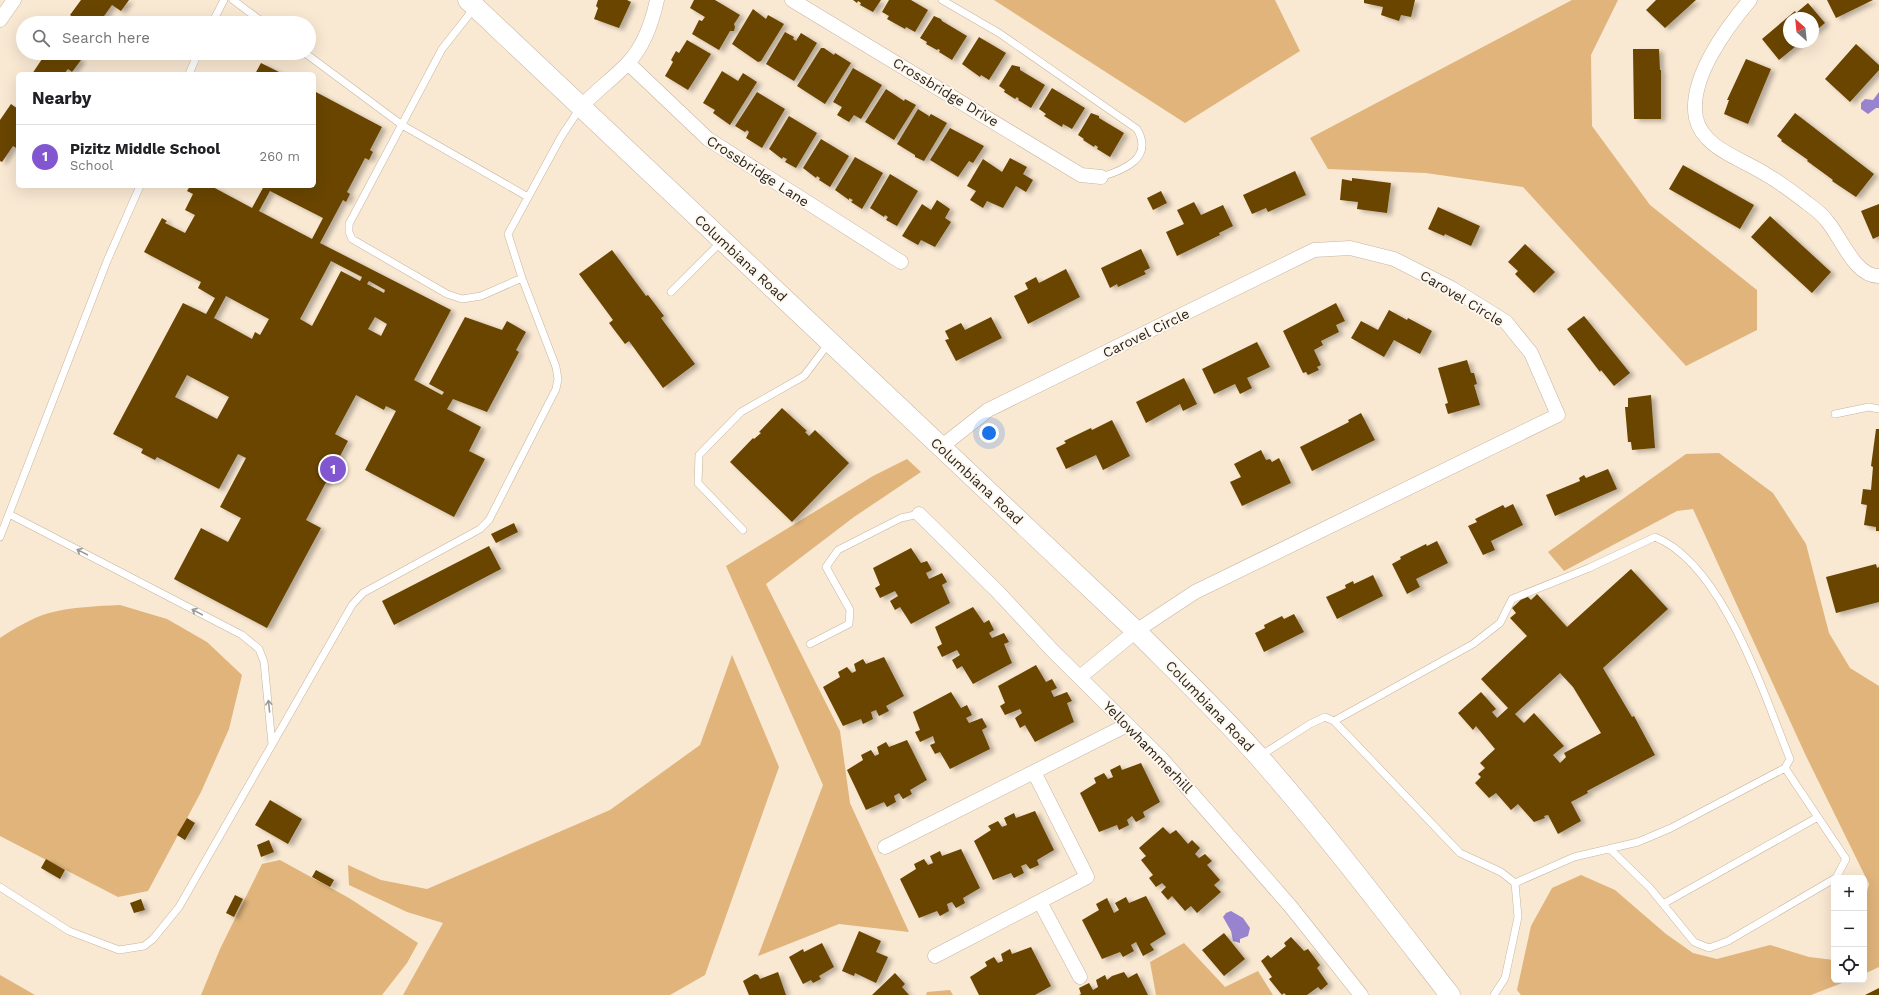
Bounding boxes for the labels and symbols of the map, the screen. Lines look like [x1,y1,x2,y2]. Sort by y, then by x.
north arrow [1783,12,1819,48]
street label: Crossbridge Drive [890,54,1002,130]
street label: Crossbridge Lane [704,132,812,210]
street label: Columbiana Road [692,211,790,305]
street label: Carovel Circle [1417,267,1507,329]
street label: Carovel Circle [1100,305,1192,361]
your location [979,423,999,443]
street label: Columbiana Road [928,434,1026,528]
pin: 1 [320,454,346,484]
one-way arrow [76,548,88,555]
one-way arrow [192,608,204,615]
street label: Columbiana Road [1163,657,1257,755]
street label: Yellowhammerhill [1100,698,1196,797]
one-way arrow [265,700,272,713]

